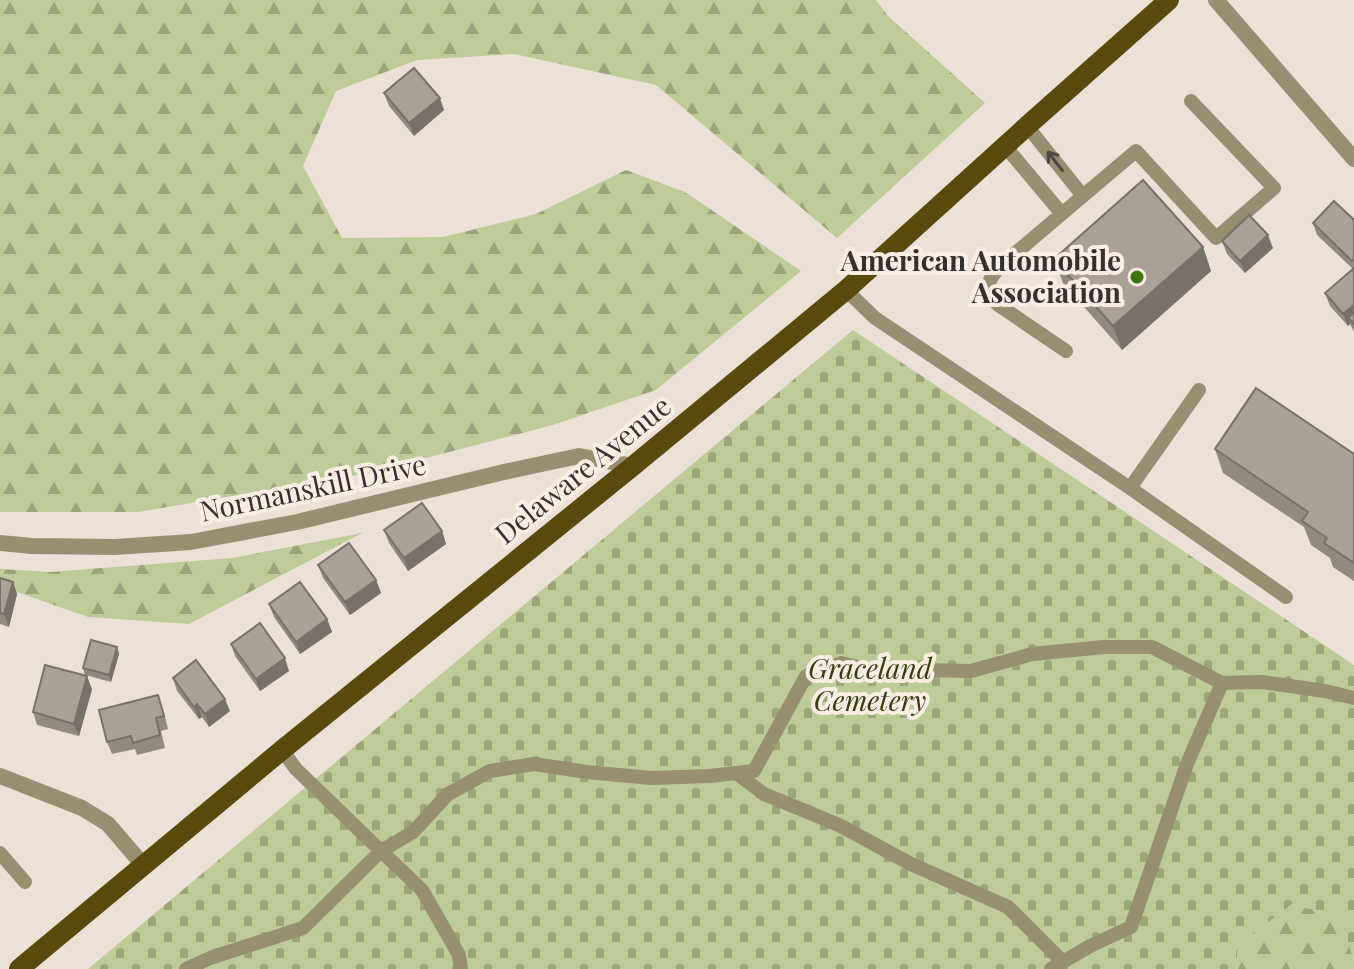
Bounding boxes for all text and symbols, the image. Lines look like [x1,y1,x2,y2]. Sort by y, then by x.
one-way arrow [1046,151,1063,172]
place label: American Automobile Association [840,241,1121,310]
marker: American Automobile Association [1128,268,1146,286]
street label: Delaware Avenue [486,386,678,551]
street label: Normanskill Drive [196,445,429,529]
park label: Graceland Cemetery [808,649,933,718]

